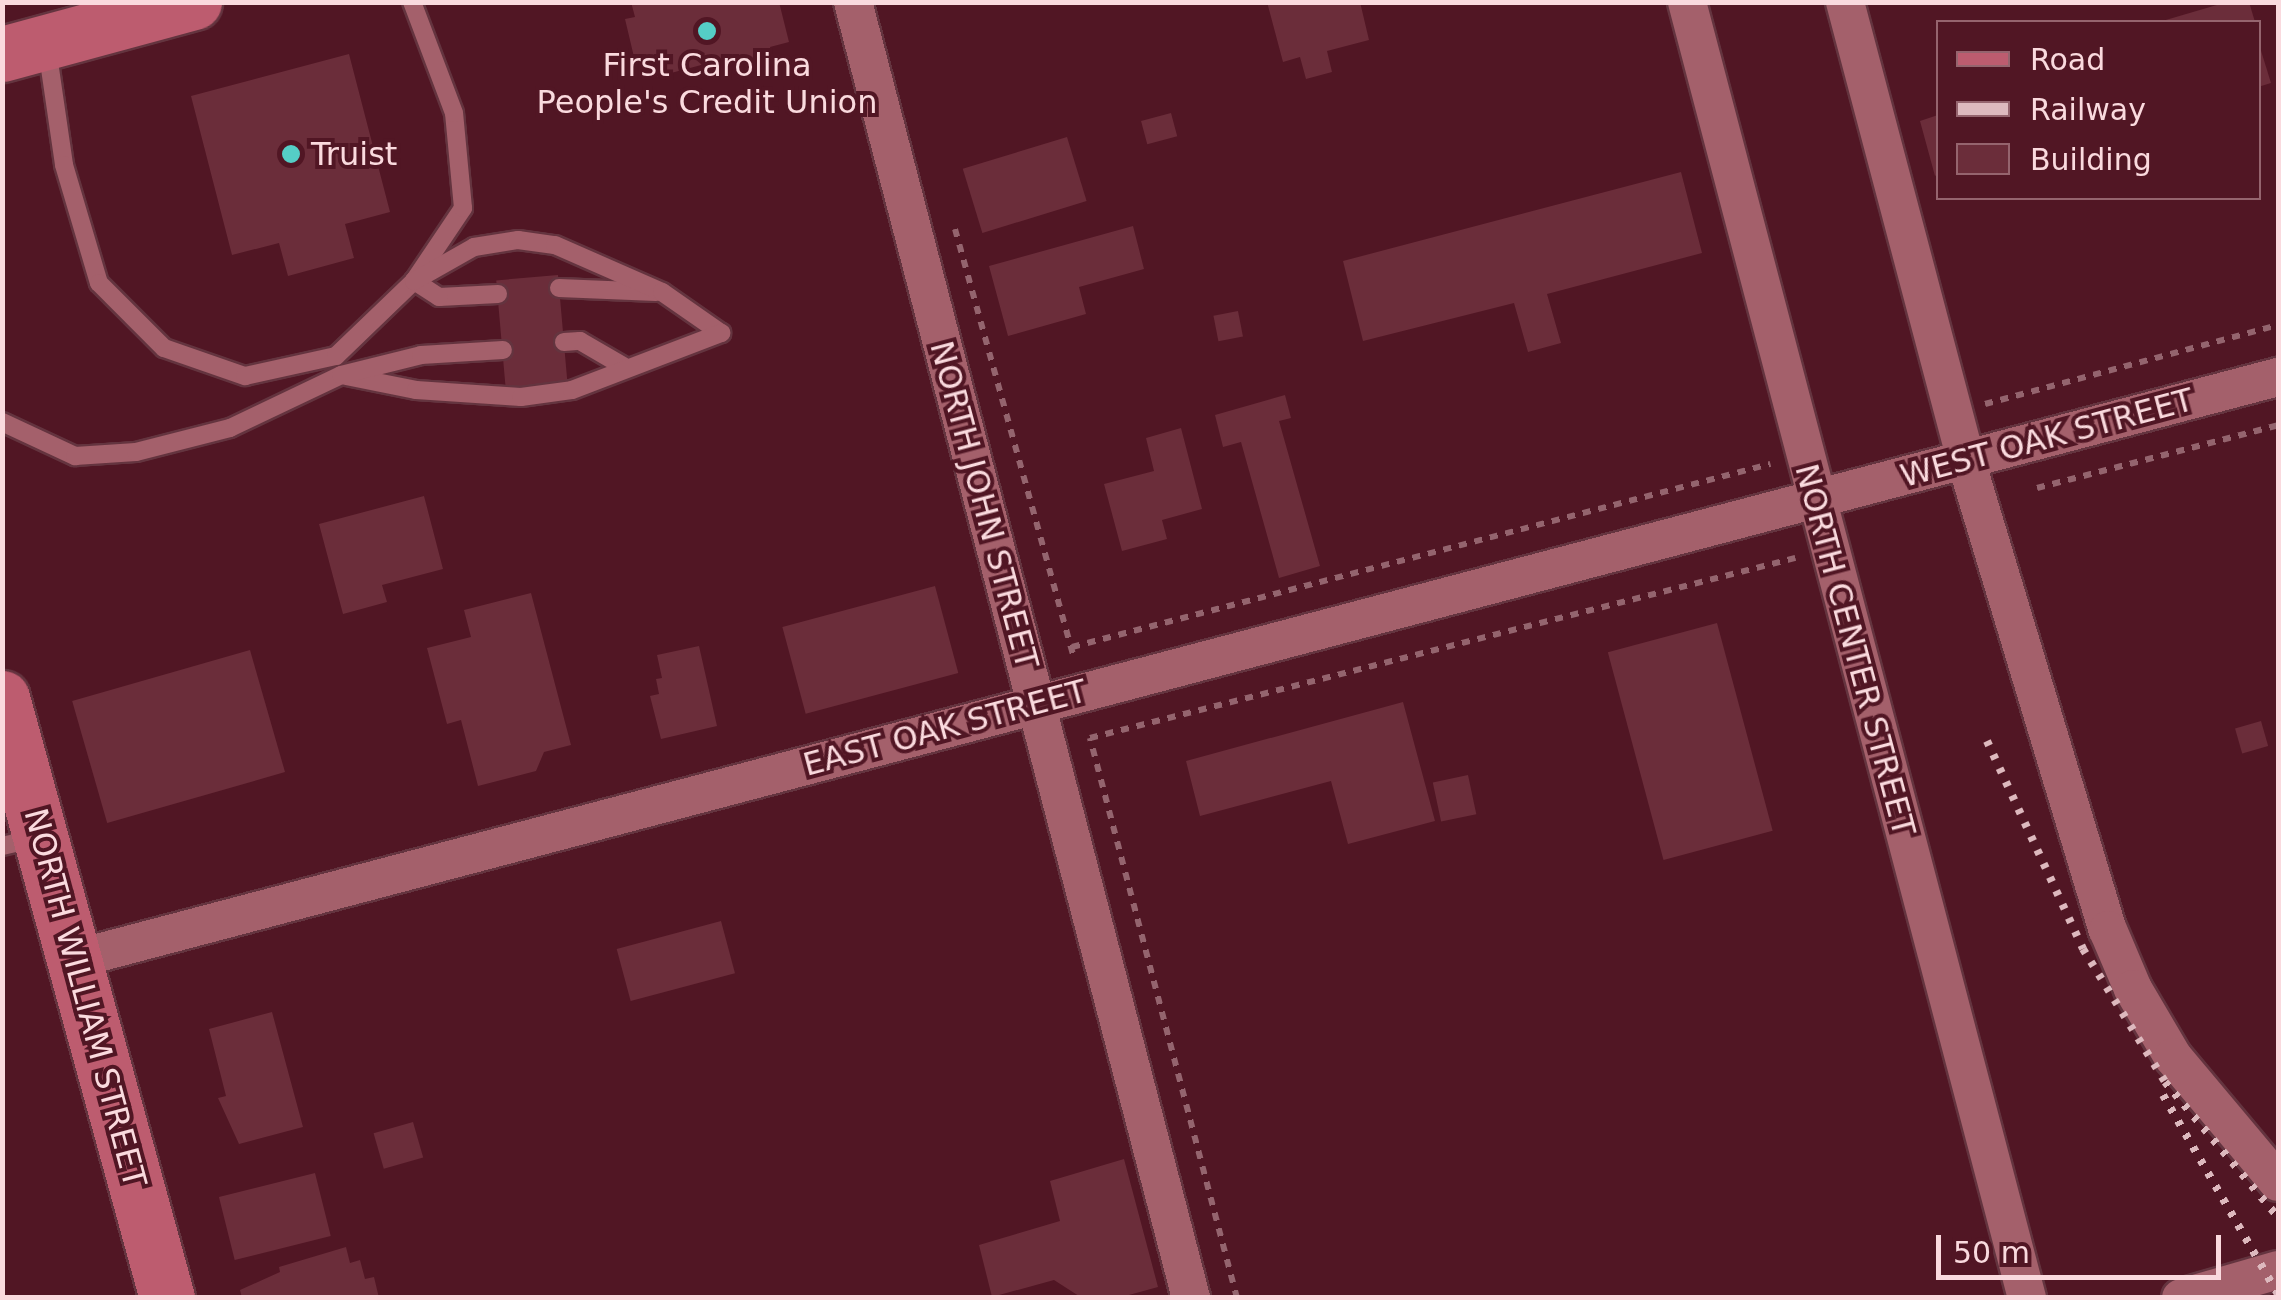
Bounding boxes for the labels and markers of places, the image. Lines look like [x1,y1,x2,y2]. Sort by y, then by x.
marker: First Carolina People's Credit Union [696,20,718,42]
place label: First Carolina People's Credit Union [537,47,877,122]
place label: Truist [311,135,397,173]
marker: Truist [280,143,302,165]

